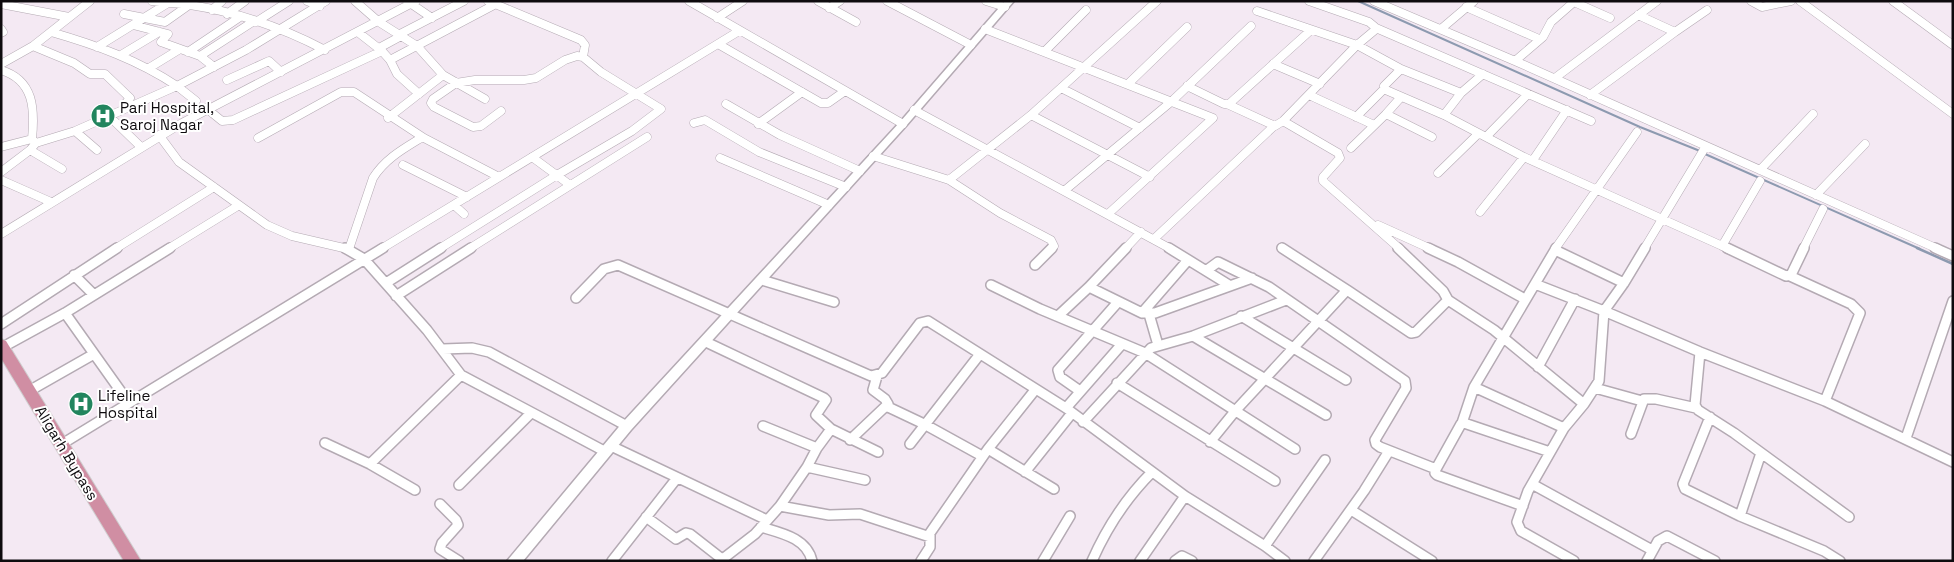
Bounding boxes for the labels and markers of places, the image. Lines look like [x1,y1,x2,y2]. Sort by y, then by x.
place label: Pari Hospital, Saroj Nagar [120,98,214,134]
hospital icon: Pari Hospital, Saroj Nagar [90,103,116,129]
place label: Lifeline Hospital [98,386,158,422]
hospital icon: Lifeline Hospital [68,391,94,417]

